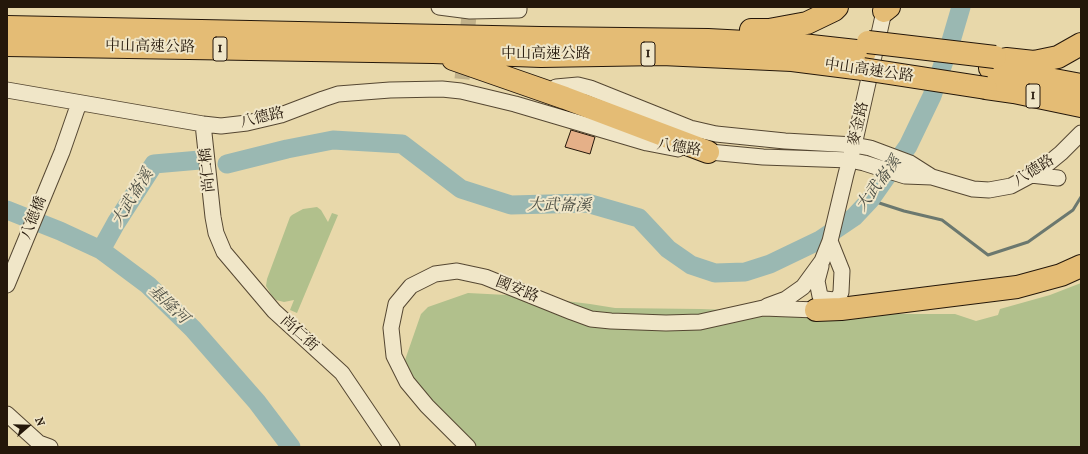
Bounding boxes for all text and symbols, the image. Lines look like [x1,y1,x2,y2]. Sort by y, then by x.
street label: 中山高速公路 [105,37,195,57]
road number: 1 [213,37,227,61]
road number: 1 [641,42,655,66]
street label: 中山高速公路 [501,45,591,63]
street label: 中山高速公路 [823,56,915,86]
road number: 1 [1026,84,1040,108]
street label: 麥金路 [845,100,873,148]
street label: 八德路 [238,104,286,132]
street label: 八德路 [655,136,703,160]
street label: 尚仁橋 [197,147,219,193]
street label: 八德路 [1010,151,1058,191]
water label: 大武崙溪 [852,153,906,215]
water label: 大武崙溪 [108,166,158,230]
street label: 八德橋 [17,194,51,242]
water label: 大武崙溪 [527,196,591,216]
street label: 國安路 [493,273,541,307]
water label: 基隆河 [144,282,192,328]
street label: 尚仁街 [276,312,322,356]
north arrow [8,406,48,446]
text: N [32,416,47,428]

